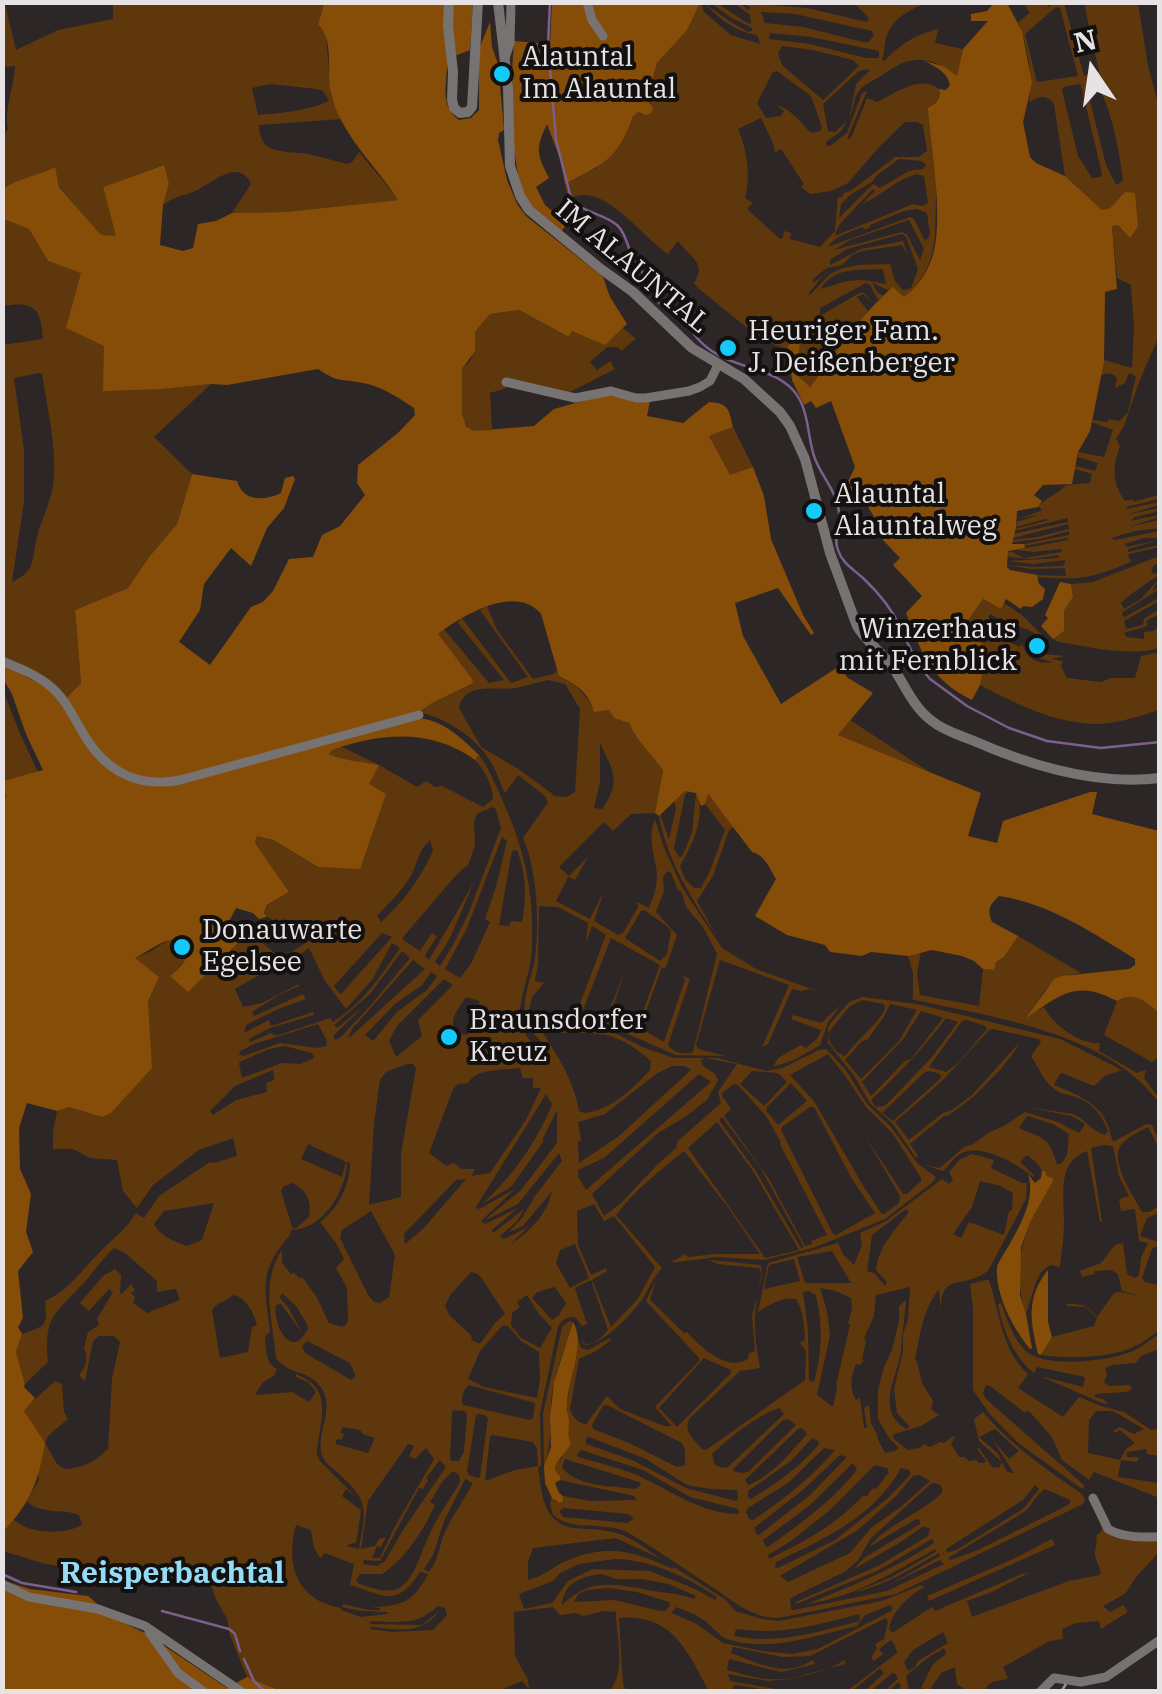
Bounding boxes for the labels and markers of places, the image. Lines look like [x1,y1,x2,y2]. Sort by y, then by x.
place label: Alauntal Im Alauntal [522,41,676,107]
marker: Alauntal Im Alauntal [491,63,513,85]
place label: Heuriger Fam. J. Deißenberger [748,315,955,381]
marker: Heuriger Fam. J. Deißenberger [717,337,739,359]
place label: Alauntal Alauntalweg [834,478,997,544]
marker: Alauntal Alauntalweg [803,500,825,522]
place label: Winzerhaus mit Fernblick [839,613,1017,679]
marker: Winzerhaus mit Fernblick [1026,635,1048,657]
place label: Donauwarte Egelsee [202,914,362,980]
marker: Donauwarte Egelsee [171,936,193,958]
place label: Braunsdorfer Kreuz [469,1004,647,1070]
marker: Braunsdorfer Kreuz [438,1026,460,1048]

